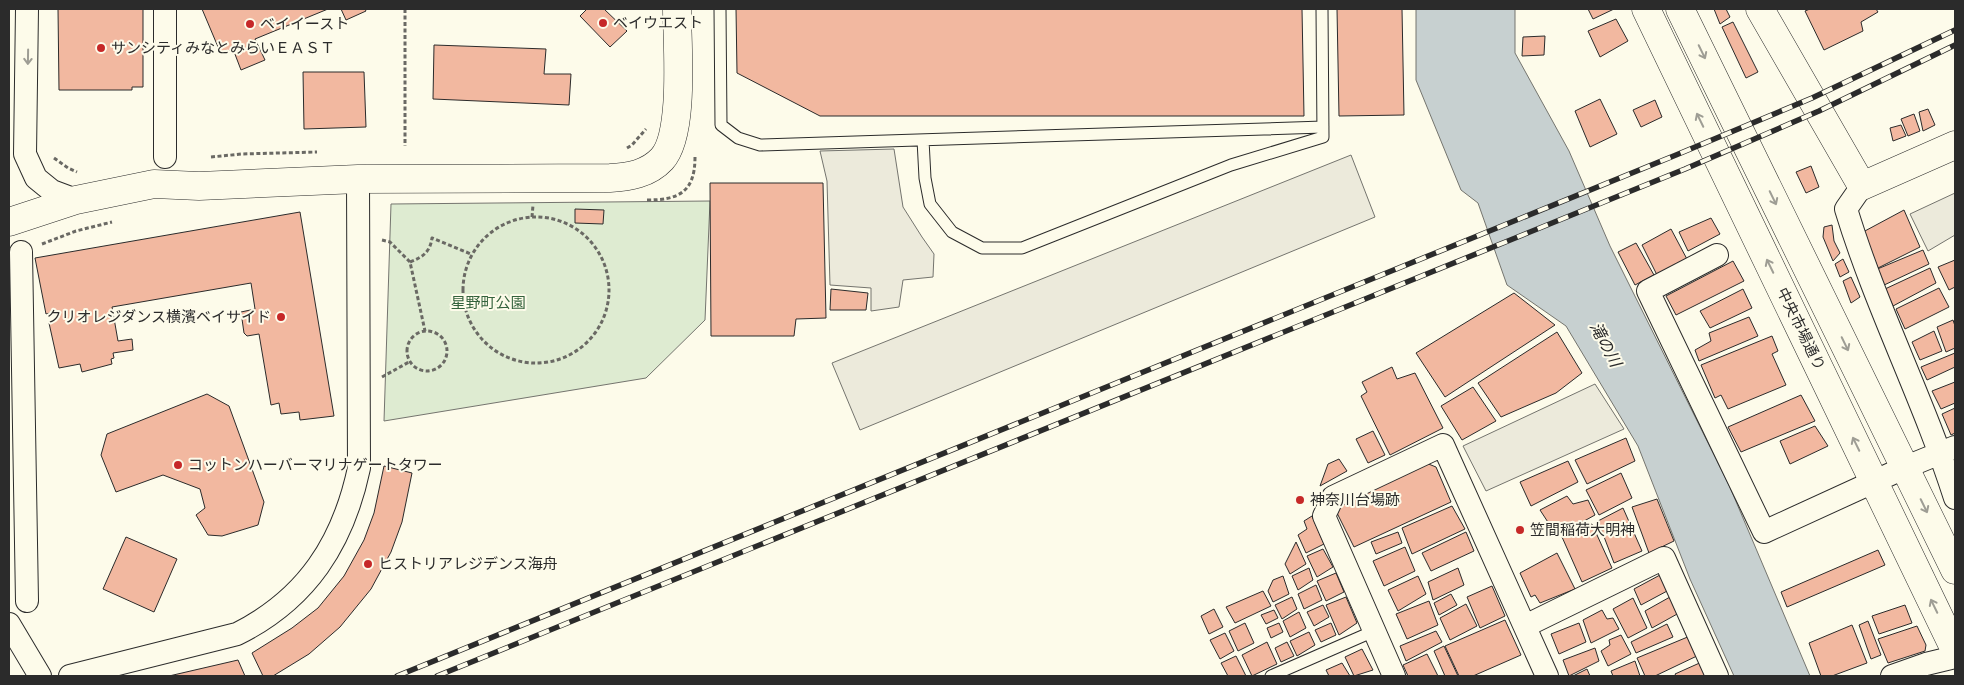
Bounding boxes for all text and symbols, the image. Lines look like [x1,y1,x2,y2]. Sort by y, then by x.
place label: ベイウエスト [613,13,703,32]
place label: ベイイースト [260,14,349,33]
marker: ベイウエスト [597,17,609,29]
marker: ベイイースト [244,18,256,30]
place label: サンシティみなとみらいＥＡＳＴ [111,38,335,57]
marker: サンシティみなとみらいＥＡＳＴ [95,42,107,54]
one-way arrow [1697,45,1707,60]
one-way arrow [23,49,32,65]
one-way arrow [1694,113,1704,128]
one-way arrow [1769,190,1779,205]
one-way arrow [1765,259,1774,274]
street label: 中央市場通り [1773,284,1830,373]
park label: 星野町公園 [450,293,526,312]
place label: クリオレジダンス横濱ベイサイド [47,307,271,326]
marker: クリオレジダンス横濱ベイサイド [275,311,287,323]
water label: 滝の川 [1586,318,1627,372]
one-way arrow [1841,336,1850,351]
one-way arrow [1851,437,1860,452]
place label: コットンハーバーマリナゲートタワー [188,455,443,474]
marker: コットンハーバーマリナゲートタワー [172,459,184,471]
place label: 神奈川台場跡 [1310,490,1400,509]
marker: 神奈川台場跡 [1294,494,1306,506]
one-way arrow [1920,498,1930,513]
place label: 笠間稲荷大明神 [1530,520,1635,539]
marker: 笠間稲荷大明神 [1514,524,1526,536]
place label: ヒストリアレジデンス海舟 [378,554,558,573]
marker: ヒストリアレジデンス海舟 [362,558,374,570]
one-way arrow [1929,599,1939,614]

